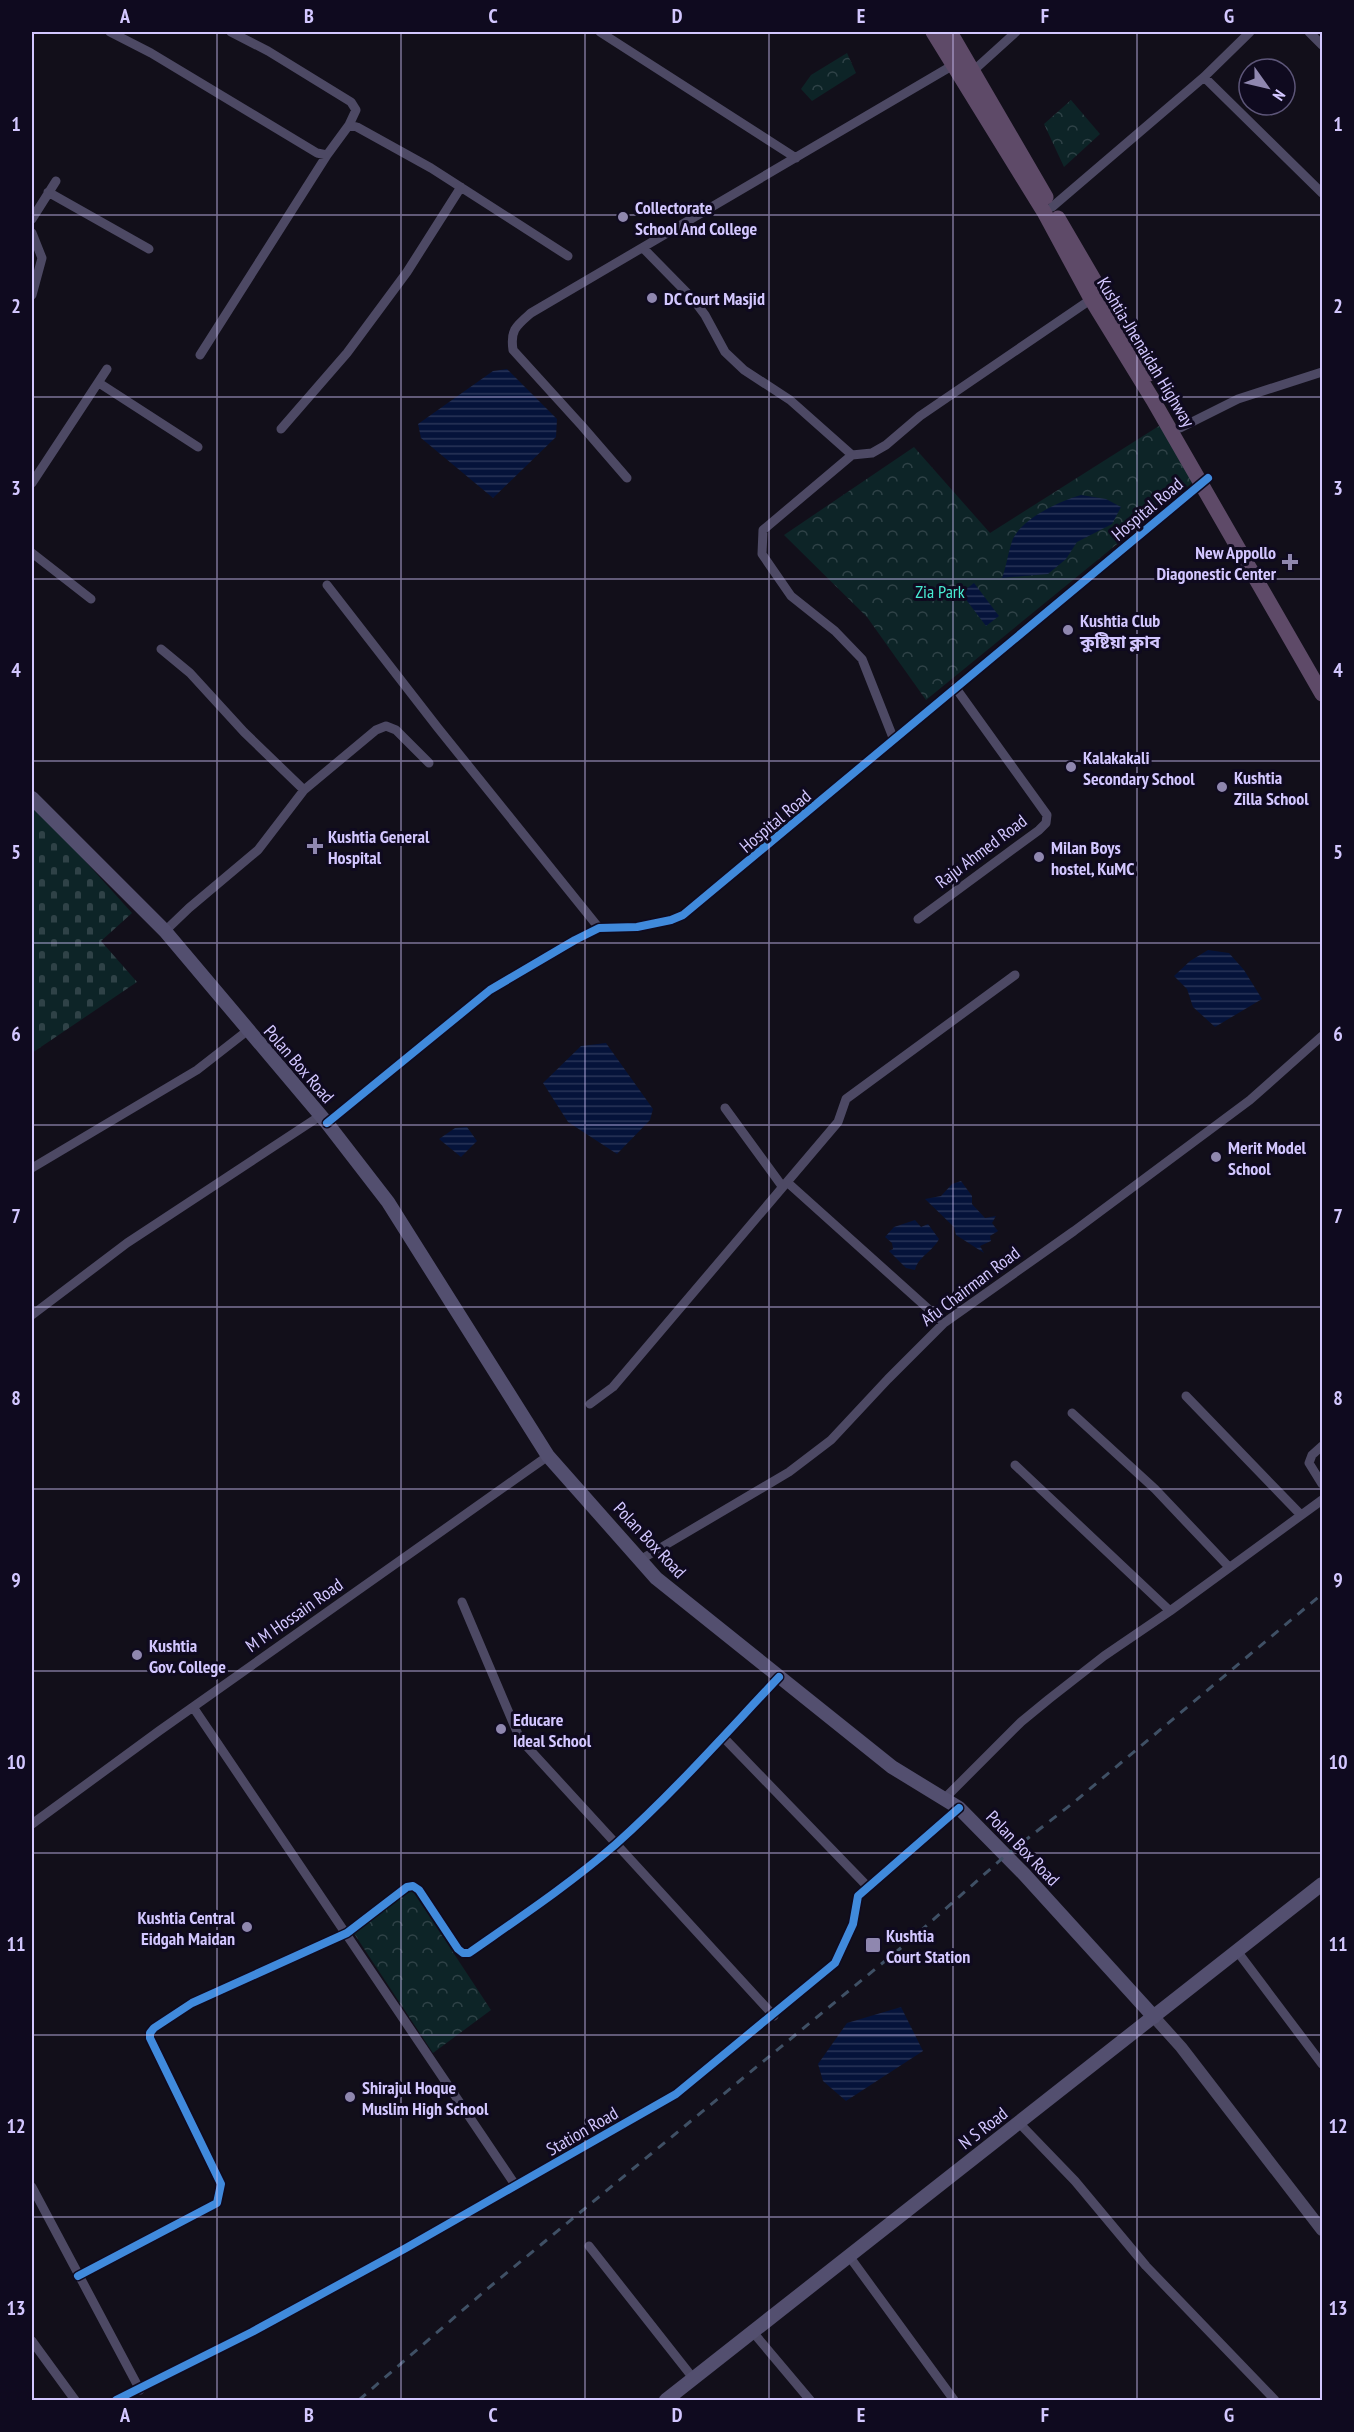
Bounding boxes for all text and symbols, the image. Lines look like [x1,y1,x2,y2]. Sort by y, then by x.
text: A [119,3,131,29]
text: B [304,3,314,29]
text: C [488,3,498,29]
text: D [672,3,683,29]
text: E [857,3,865,29]
text: F [1041,3,1049,29]
text: G [1224,3,1234,29]
north arrow [1237,57,1297,117]
text: N [1269,86,1290,105]
text: 1 [11,111,21,137]
text: 1 [1333,111,1343,137]
place label: Collectorate School And College [635,196,757,240]
marker: Collectorate School And College [616,210,630,224]
street label: Kushtia-Jhenaidah Highway [1092,273,1200,431]
place label: DC Court Masjid [664,287,765,310]
marker: DC Court Masjid [645,291,659,305]
text: 2 [11,293,21,319]
text: 2 [1333,293,1343,319]
street label: Hospital Road [1107,473,1187,545]
text: 3 [11,475,21,501]
text: 3 [1333,475,1343,501]
place label: New Appollo Diagonestic Center [1156,541,1277,585]
marker: New Appollo Diagonestic Center [1281,553,1299,571]
park label: Zia Park [915,580,965,603]
place label: Kushtia Club কুষ্টিয়া ক্লাব [1079,609,1161,653]
marker: Kushtia Club কুষ্টিয়া ক্লাব [1061,623,1075,637]
text: 4 [11,657,21,683]
text: 4 [1333,657,1343,683]
place label: Kalakakali Secondary School [1083,746,1195,790]
marker: Kalakakali Secondary School [1064,760,1078,774]
place label: Kushtia Zilla School [1234,766,1309,810]
marker: Kushtia Zilla School [1215,780,1229,794]
street label: Hospital Road [735,785,815,857]
street label: Raju Ahmed Road [931,809,1031,893]
place label: Kushtia General Hospital [328,825,430,869]
place label: Milan Boys hostel, KuMC [1051,836,1134,880]
marker: Kushtia General Hospital [306,837,324,855]
text: 5 [11,839,21,865]
text: 5 [1333,839,1343,865]
marker: Milan Boys hostel, KuMC [1032,850,1046,864]
street label: Polan Box Road [259,1020,339,1108]
text: 6 [11,1021,21,1047]
text: 6 [1333,1021,1343,1047]
place label: Merit Model School [1228,1136,1307,1180]
marker: Merit Model School [1209,1150,1223,1164]
text: 7 [11,1203,21,1229]
text: 7 [1333,1203,1343,1229]
street label: Afu Chairman Road [916,1241,1024,1331]
text: 8 [11,1385,21,1411]
text: 8 [1333,1385,1343,1411]
street label: Polan Box Road [609,1497,691,1583]
text: 9 [11,1567,21,1593]
text: 9 [1333,1567,1343,1593]
street label: M M Hossain Road [241,1573,347,1657]
place label: Kushtia Gov. College [149,1634,226,1678]
marker: Kushtia Gov. College [130,1648,144,1662]
place label: Educare Ideal School [513,1708,592,1752]
marker: Educare Ideal School [494,1722,508,1736]
text: 10 [6,1749,26,1775]
text: 10 [1328,1749,1348,1775]
street label: Polan Box Road [981,1806,1065,1890]
place label: Kushtia Central Eidgah Maidan [137,1906,236,1950]
marker: Kushtia Central Eidgah Maidan [240,1920,254,1934]
place label: Kushtia Court Station [886,1924,970,1968]
text: 11 [6,1931,26,1957]
text: 11 [1328,1931,1348,1957]
marker: Kushtia Court Station [864,1936,882,1954]
place label: Shirajul Hoque Muslim High School [362,2076,489,2120]
marker: Shirajul Hoque Muslim High School [343,2090,357,2104]
street label: Station Road [542,2101,622,2161]
street label: N S Road [954,2102,1012,2154]
text: 12 [6,2113,26,2139]
text: 12 [1328,2113,1348,2139]
text: 13 [6,2295,26,2321]
text: 13 [1328,2295,1348,2321]
text: A [119,2402,131,2428]
text: B [304,2402,314,2428]
text: C [488,2402,498,2428]
text: D [672,2402,683,2428]
text: E [857,2402,865,2428]
text: F [1041,2402,1049,2428]
text: G [1224,2402,1234,2428]

